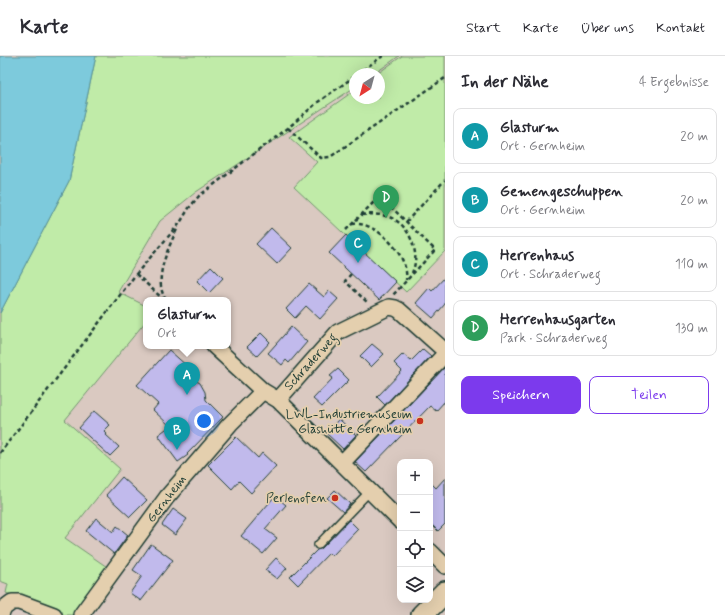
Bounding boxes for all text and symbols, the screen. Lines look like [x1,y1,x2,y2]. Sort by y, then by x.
text: Karte [20,15,69,40]
text: Start [466,19,501,37]
text: Karte [523,19,558,37]
text: Über uns [580,19,634,37]
text: Kontakt [656,19,705,37]
north arrow [349,68,385,104]
text: In der Nähe [461,71,549,93]
text: 4 Ergebnisse [639,74,709,91]
text: Glasturm [500,118,559,138]
text: A [471,128,479,145]
text: 20 m [680,128,708,145]
text: Ort · Gernheim [500,138,585,155]
text: Gemengeschuppen [500,182,623,202]
pin: D [373,185,399,218]
text: B [471,192,479,209]
text: 20 m [680,192,708,209]
text: Ort · Gernheim [500,202,585,219]
pin: C [345,230,371,263]
text: Herrenhaus [500,246,574,266]
text: C [470,256,480,273]
text: 110 m [675,256,708,273]
text: Ort · Schraderweg [500,266,601,283]
popup [143,297,231,349]
text: Glasturm [157,305,217,325]
text: Herrenhausgarten [500,310,616,330]
text: D [471,320,479,337]
text: 130 m [675,320,708,337]
text: Ort [157,325,176,342]
street label: Schraderweg [281,330,343,396]
text: Park · Schraderweg [500,330,608,347]
pin: A [174,362,200,395]
button: Speichern [461,376,581,414]
button: Teilen [589,376,709,414]
place label: LWL-Industriemuseum Glashütte Gernheim [286,406,412,438]
your location [194,411,214,431]
marker: LWL-Industriemuseum Glashütte Gernheim [415,416,425,426]
pin: B [164,417,190,450]
map controls [397,459,433,603]
button: + [397,459,433,495]
street label: Gernheim [143,472,191,526]
place label: Perlenofen [266,490,327,507]
marker: Perlenofen [330,493,340,503]
button: − [397,495,433,531]
button: locate [397,531,433,567]
button: layers [397,567,433,603]

